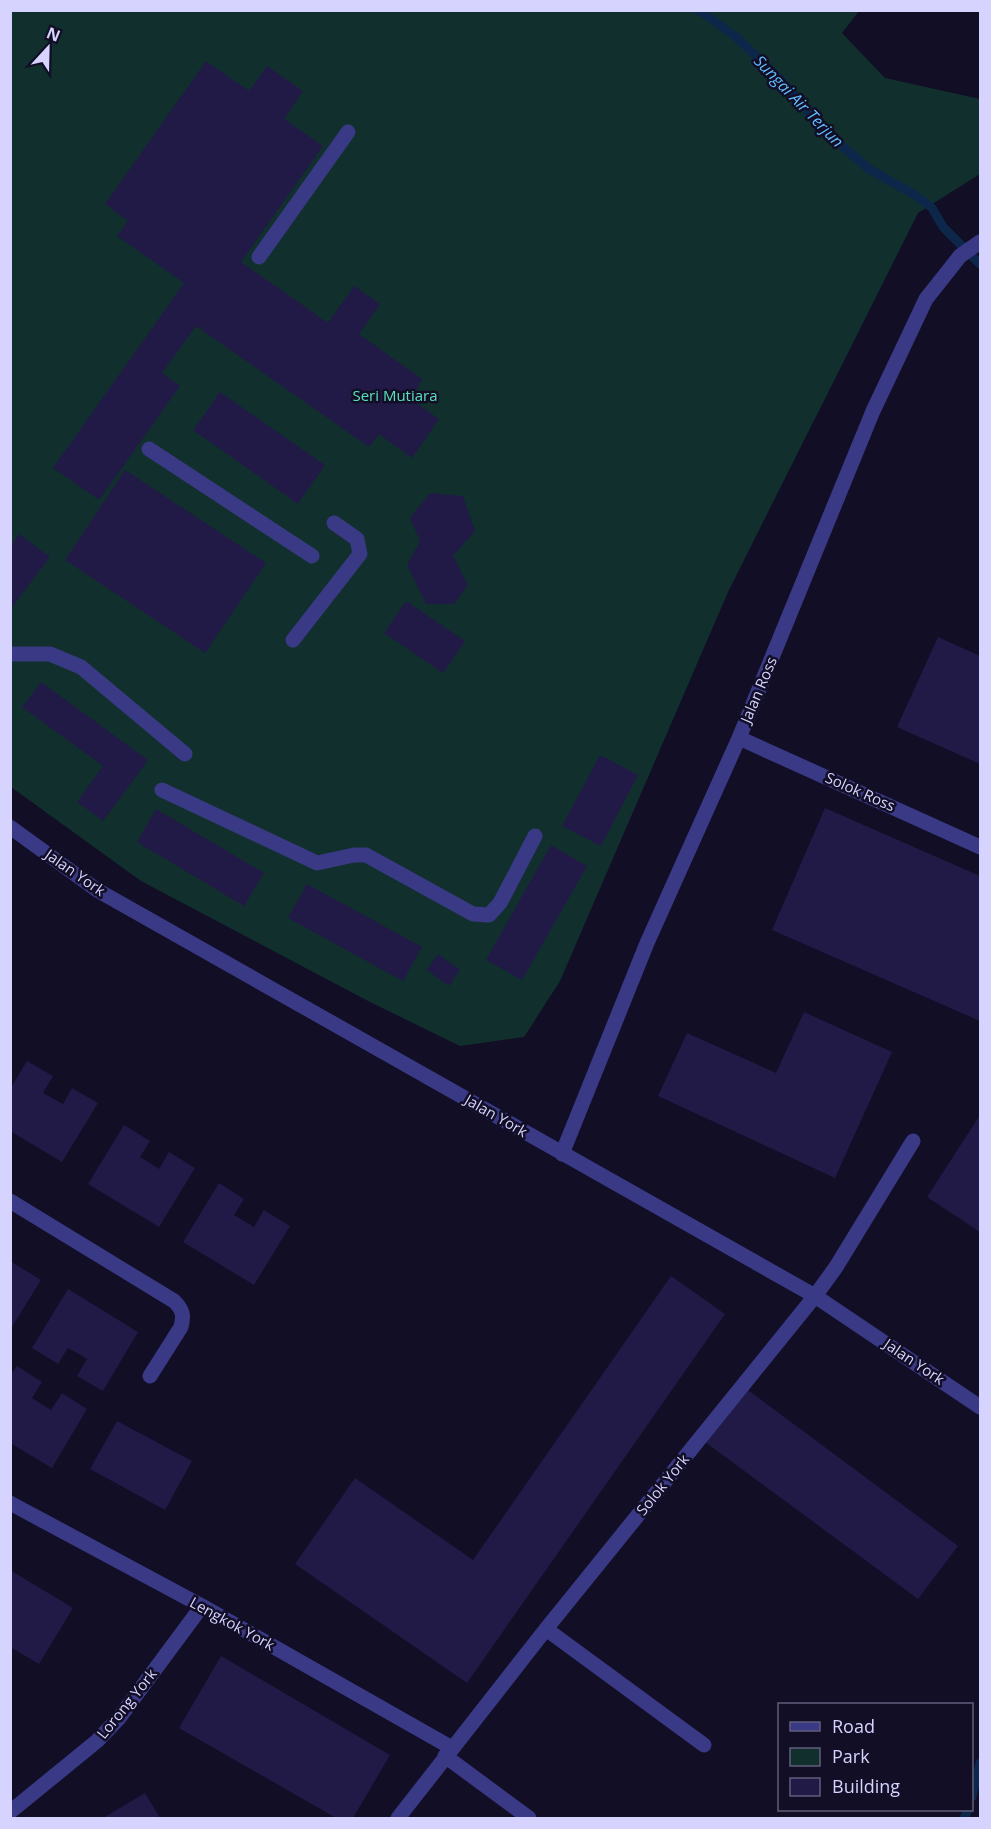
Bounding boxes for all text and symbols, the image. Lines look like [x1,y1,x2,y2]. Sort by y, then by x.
north arrow [18,18,78,78]
text: N [43,21,64,47]
water label: Sungai Air Terjun [749,50,849,152]
park label: Seri Mutiara [352,385,438,405]
street label: Jalan Ross [734,653,781,728]
street label: Solok Ross [822,767,898,815]
street label: Jalan York [40,843,110,900]
street label: Jalan York [460,1088,531,1141]
street label: Jalan York [879,1332,949,1389]
street label: Solok York [631,1450,693,1519]
street label: Lengkok York [187,1592,278,1655]
street label: Lorong York [92,1664,161,1743]
legend [778,1703,973,1811]
text: Road [832,1714,875,1738]
text: Park [832,1744,870,1768]
text: Building [832,1774,900,1798]

